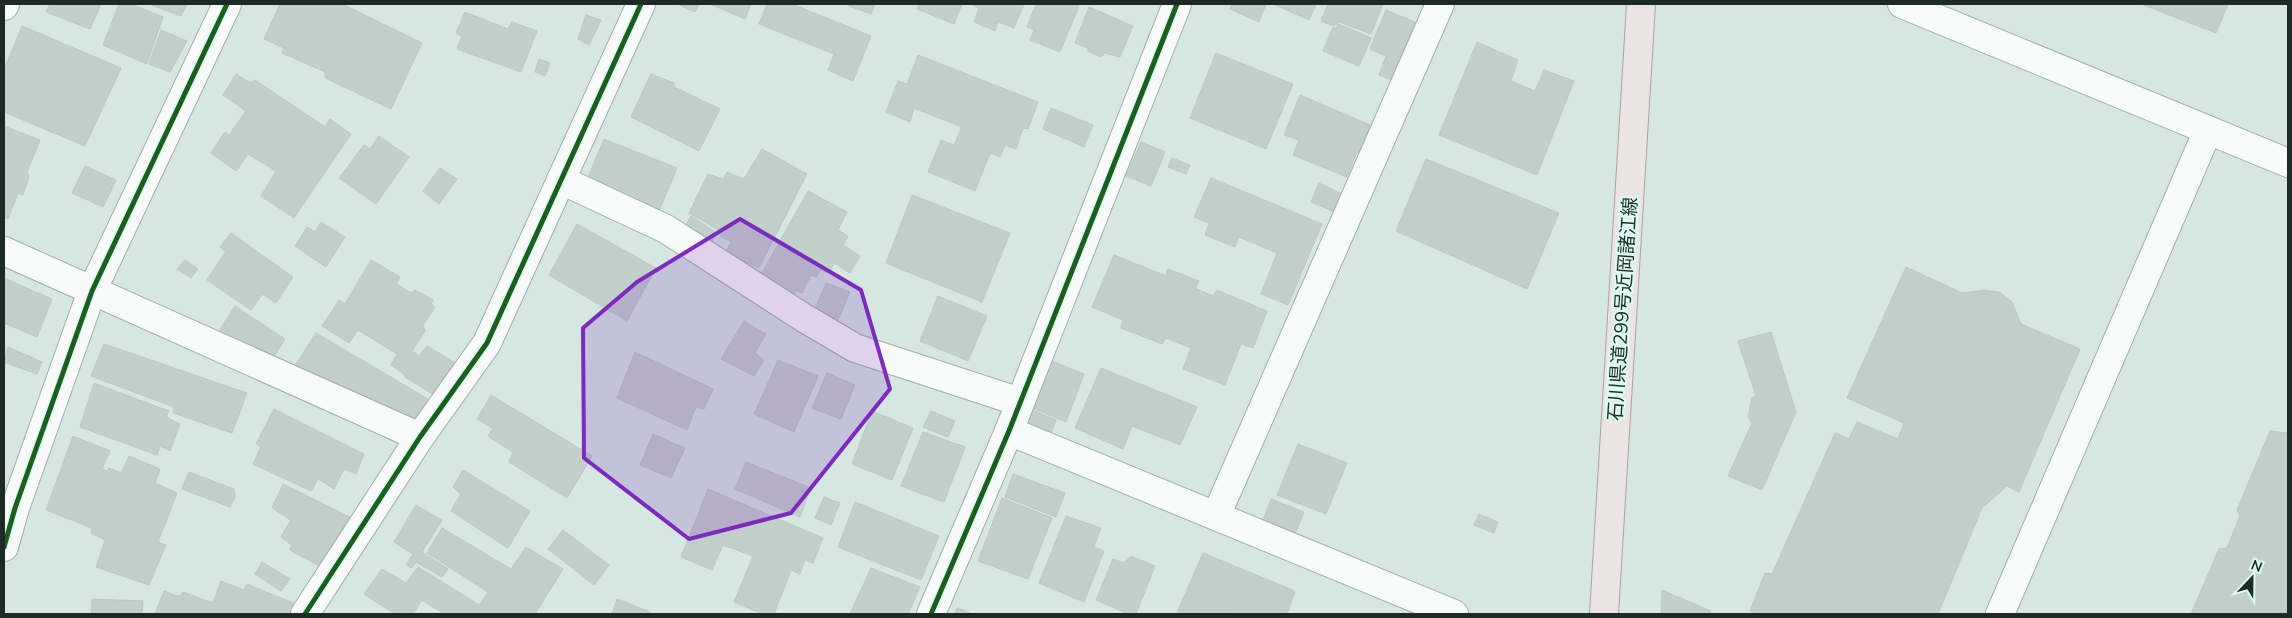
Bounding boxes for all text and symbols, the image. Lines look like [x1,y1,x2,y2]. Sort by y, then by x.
street label: 石川県道299号近岡諸江線 [1602,196,1642,422]
north arrow [2227,553,2277,603]
text: N [2249,556,2265,576]

